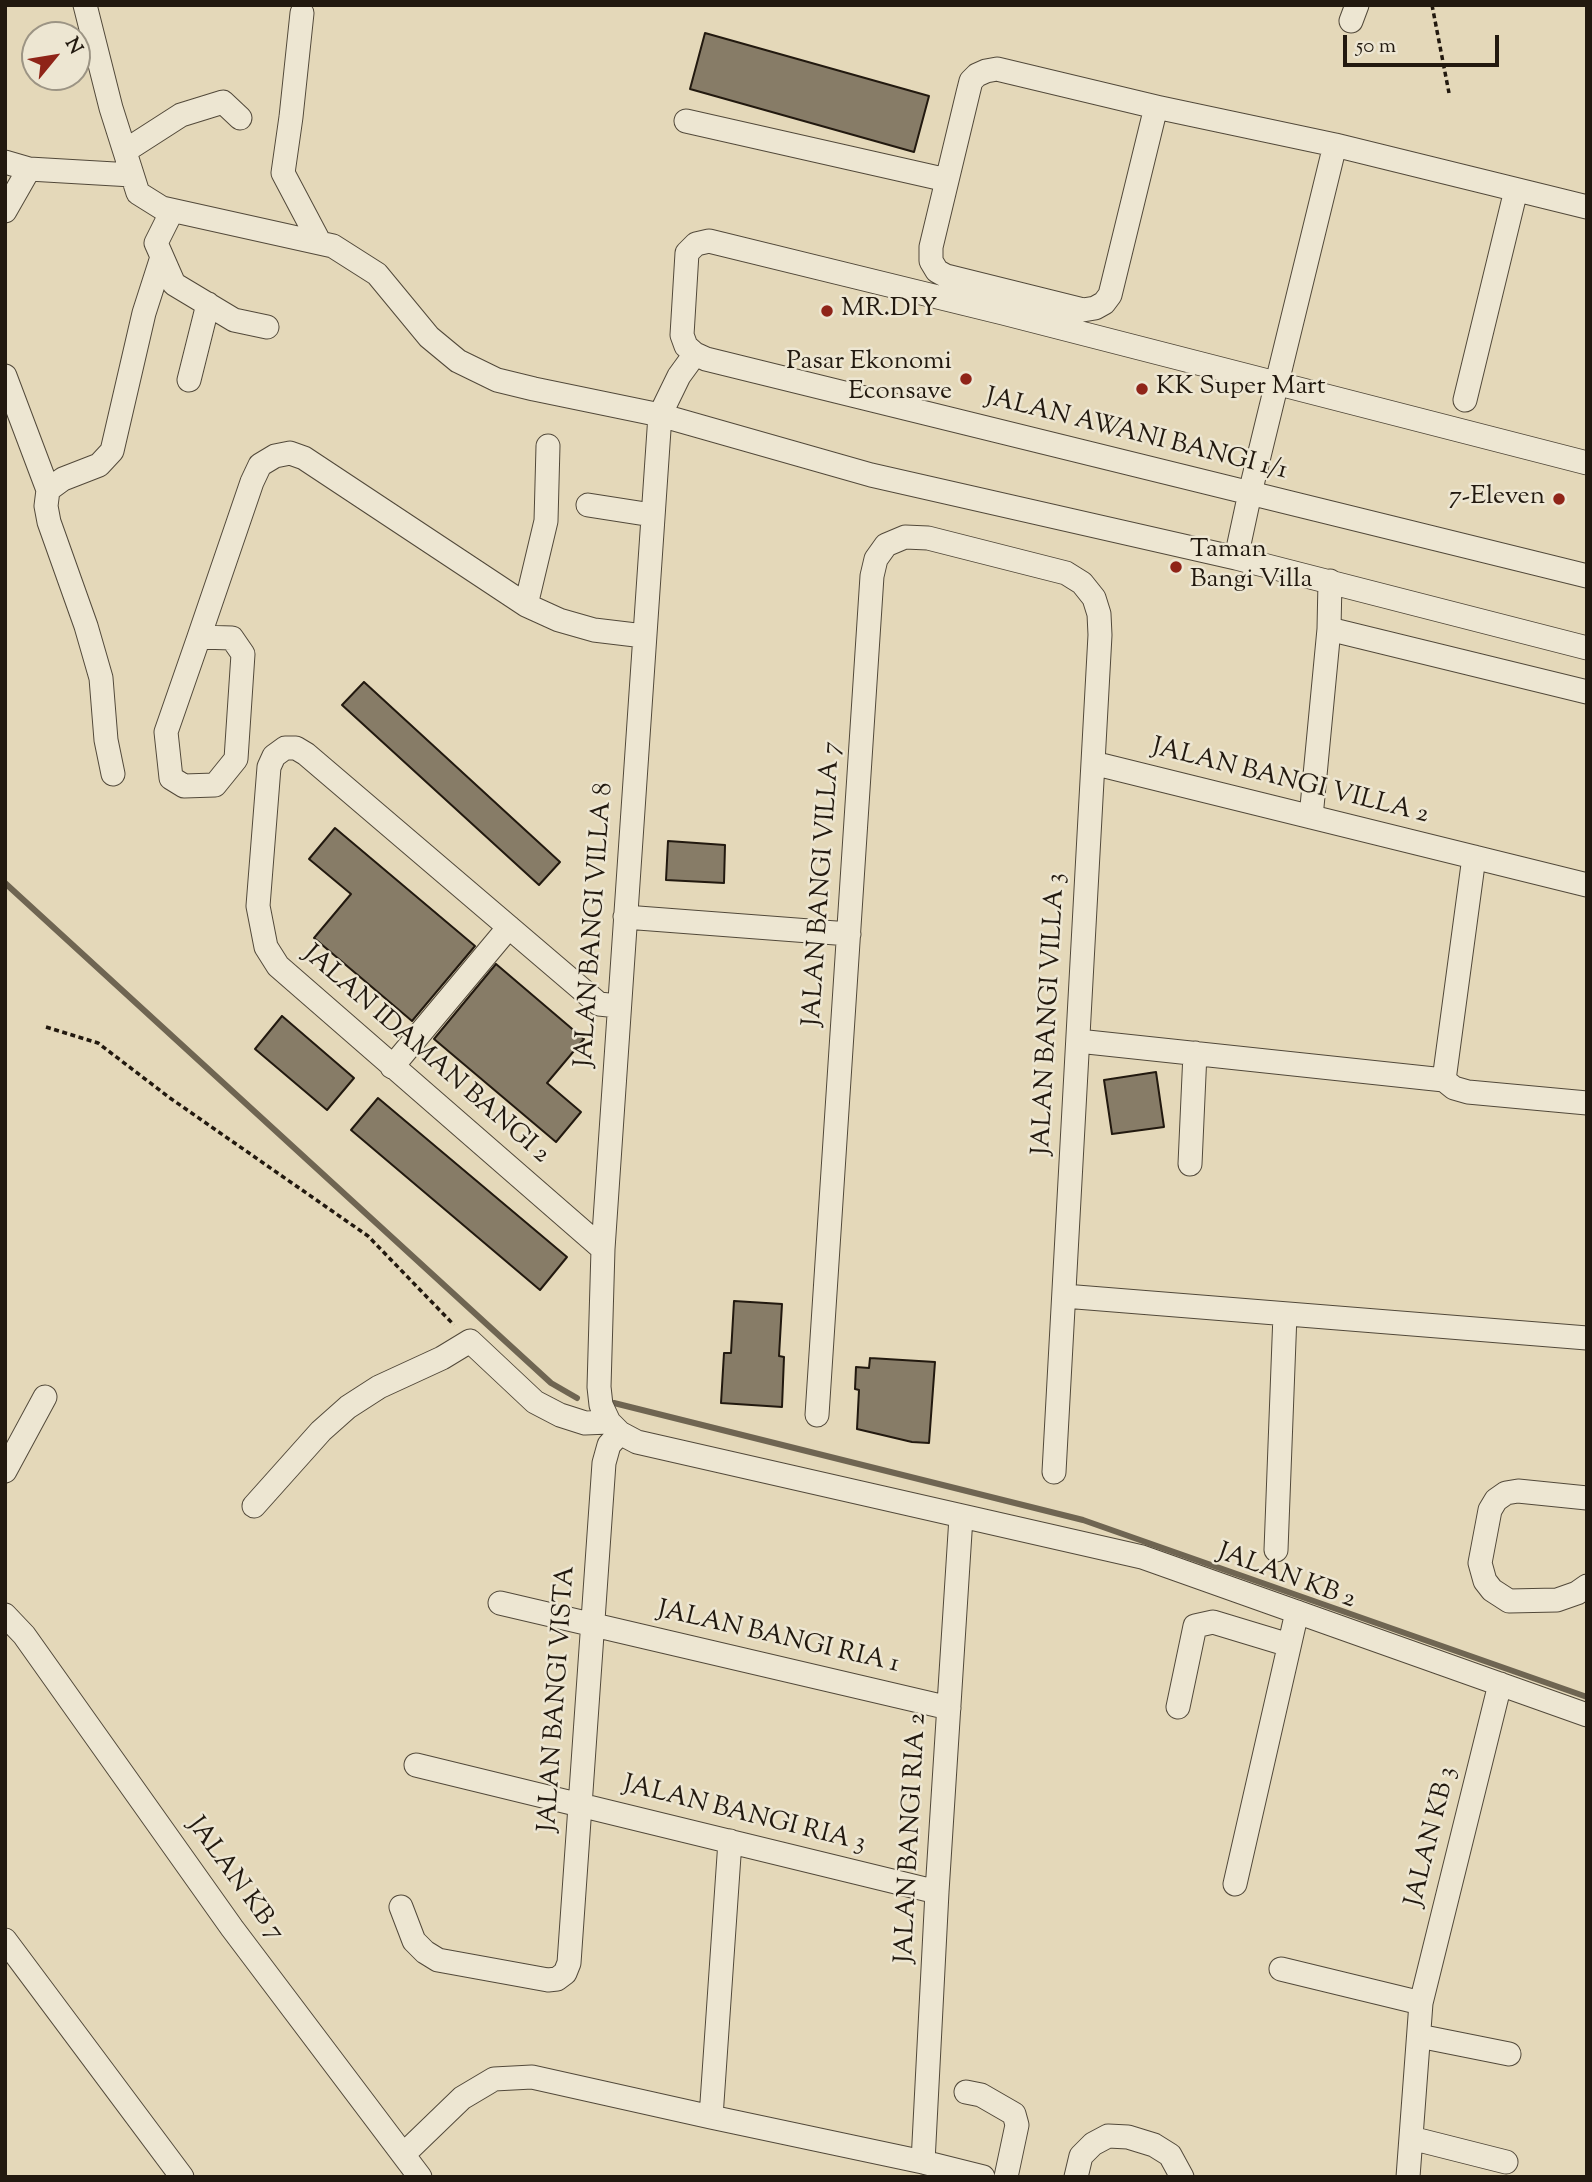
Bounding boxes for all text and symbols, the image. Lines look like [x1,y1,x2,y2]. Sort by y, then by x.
north arrow [21,21,91,91]
scale bar [1347,21,1503,65]
text: 50 m [1356,32,1396,62]
text: N [57,33,88,60]
place label: MR.DIY [841,295,938,327]
marker: MR.DIY [819,303,835,319]
place label: Pasar Ekonomi Econsave [786,348,952,410]
marker: Pasar Ekonomi Econsave [958,371,974,387]
place label: KK Super Mart [1156,373,1326,405]
marker: KK Super Mart [1134,381,1150,397]
street label: JALAN AWANI BANGI 1/1 [982,383,1290,489]
place label: 7-Eleven [1449,483,1545,515]
marker: 7-Eleven [1551,491,1567,507]
place label: Taman Bangi Villa [1190,536,1312,598]
marker: Taman Bangi Villa [1168,559,1184,575]
street label: JALAN BANGI VILLA 2 [1148,733,1432,833]
street label: JALAN BANGI VILLA 7 [798,741,850,1027]
street label: JALAN BANGI VILLA 8 [570,782,622,1068]
street label: JALAN BANGI VILLA 3 [1028,872,1074,1156]
street label: JALAN IDAMAN BANGI 2 [295,940,555,1172]
street label: JALAN KB 2 [1213,1539,1359,1617]
street label: JALAN BANGI VISTA [534,1565,584,1833]
street label: JALAN BANGI RIA 1 [654,1596,902,1682]
street label: JALAN BANGI RIA 2 [891,1712,935,1964]
street label: JALAN KB 3 [1401,1764,1465,1910]
street label: JALAN BANGI RIA 3 [619,1771,869,1861]
street label: JALAN KB 7 [179,1812,289,1948]

